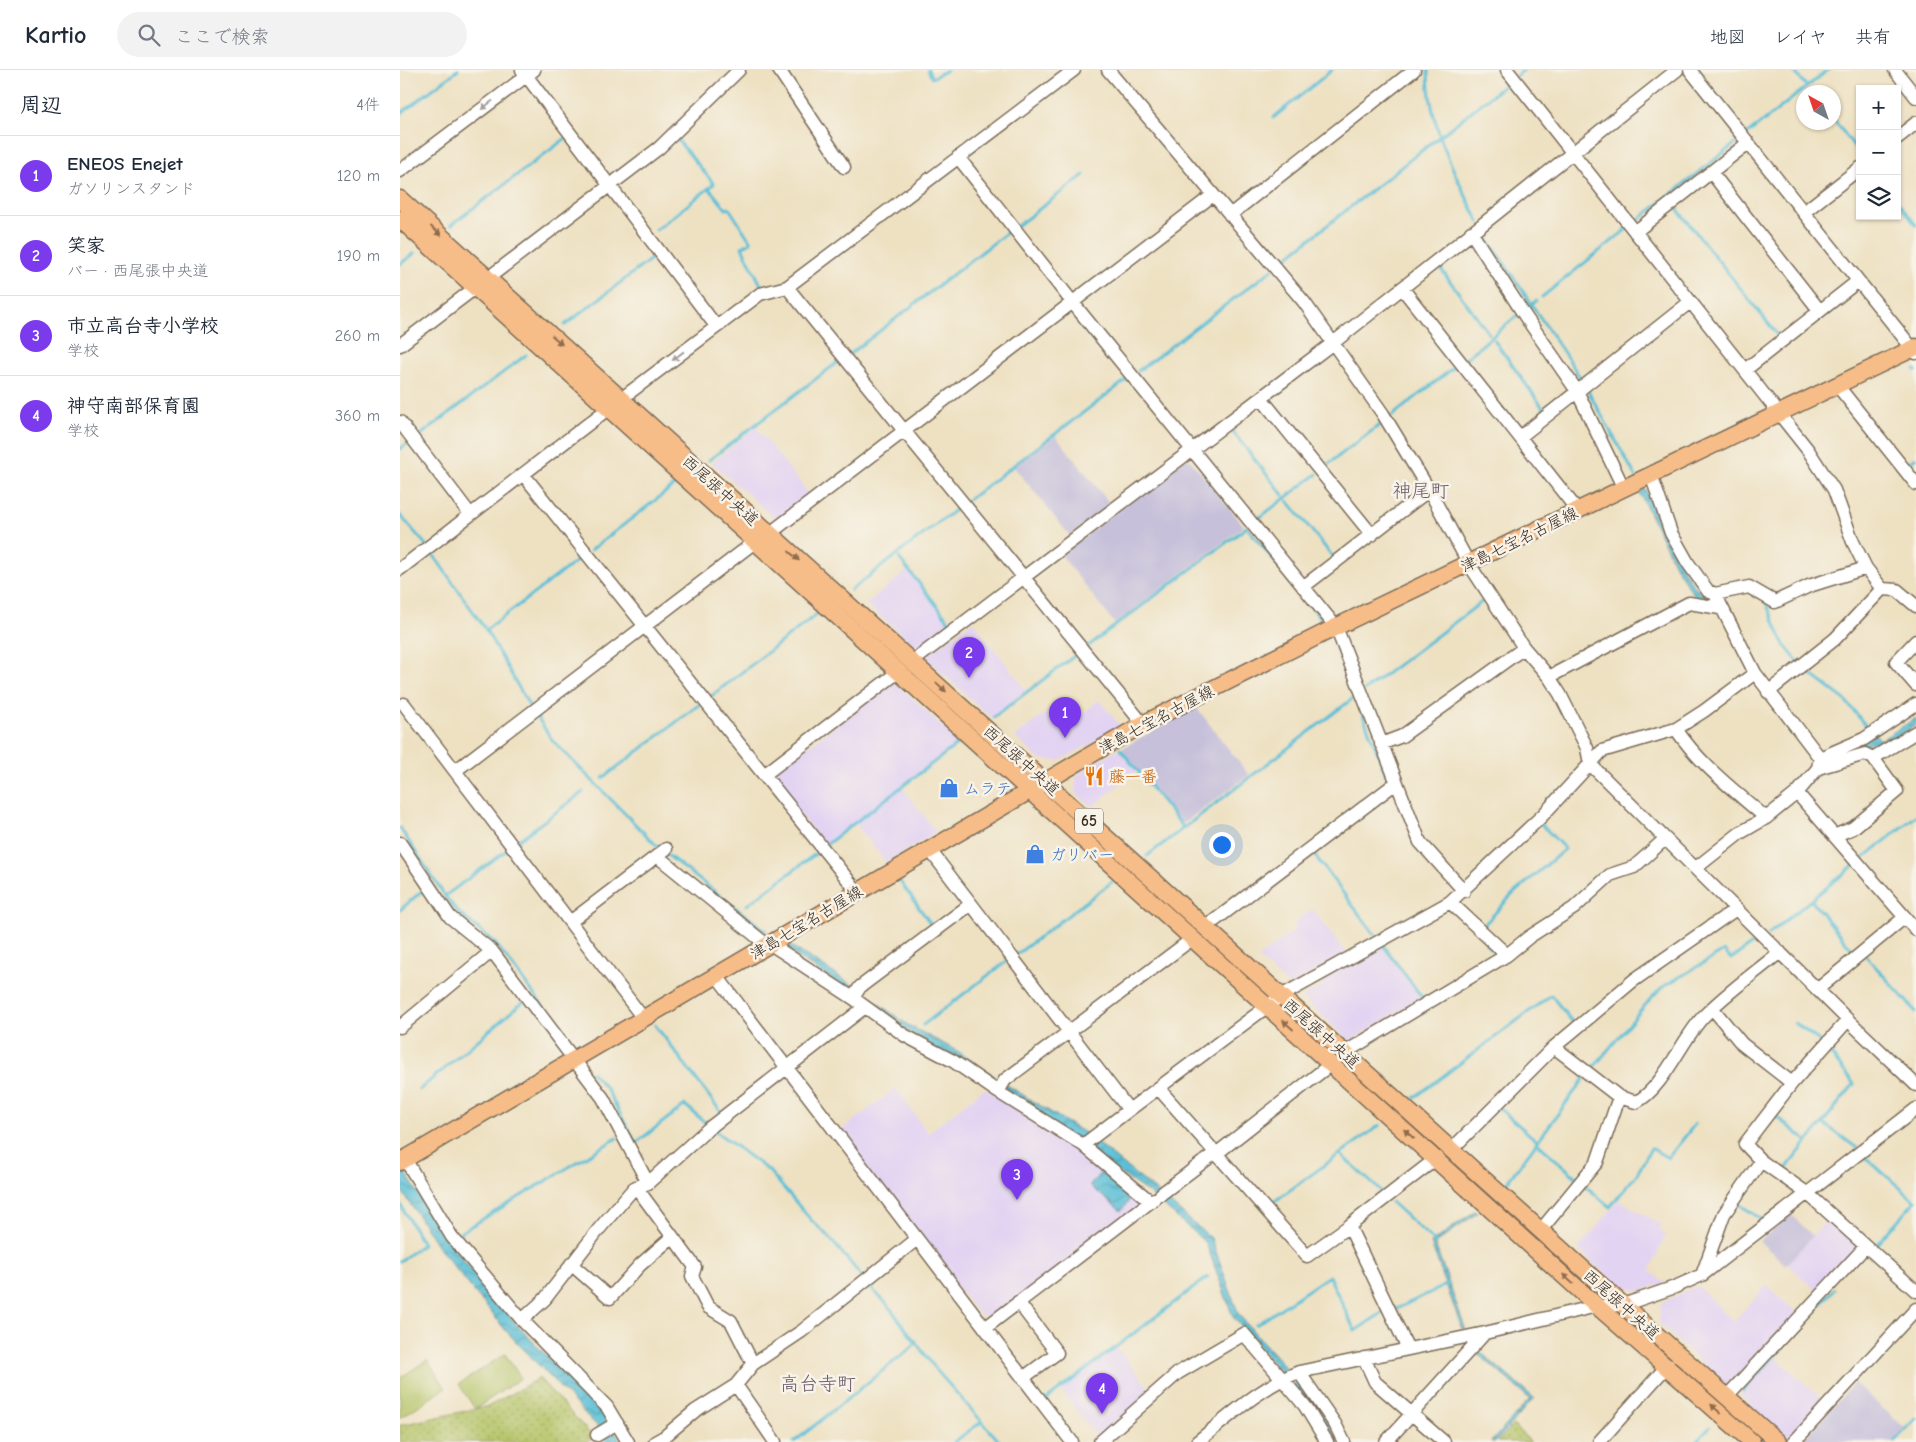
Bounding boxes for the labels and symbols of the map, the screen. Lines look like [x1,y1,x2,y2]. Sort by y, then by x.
north arrow [1796,85,1841,130]
one-way arrow [481,99,494,110]
one-way arrow [430,226,443,237]
one-way arrow [550,334,562,346]
one-way arrow [672,350,685,361]
street label: 西尾張中央道 [679,452,762,530]
district label: 神尾町 [1392,480,1450,502]
street label: 津島七宝名古屋線 [1458,504,1581,576]
one-way arrow [787,550,800,561]
pin: 2 [953,637,985,678]
one-way arrow [934,682,947,693]
street label: 津島七宝名古屋線 [1096,682,1217,758]
pin: 1 [1049,697,1081,738]
street label: 西尾張中央道 [980,722,1063,800]
restaurant icon: 藤一番 [1083,765,1105,787]
place label: 藤一番 [1109,768,1157,786]
shop icon: ムラテ [938,777,960,799]
place label: ムラテ [964,780,1012,798]
road number: 65 [1075,808,1103,834]
your location [1209,832,1235,858]
shop icon: ガリバー [1024,843,1046,865]
place label: ガリバー [1050,846,1114,864]
street label: 津島七宝名古屋線 [747,882,866,964]
street label: 西尾張中央道 [1280,995,1363,1073]
one-way arrow [1283,1019,1295,1031]
one-way arrow [1404,1128,1416,1140]
pin: 3 [1001,1159,1033,1200]
street label: 西尾張中央道 [1580,1266,1663,1344]
one-way arrow [1562,1273,1574,1285]
district label: 高台寺町 [780,1373,856,1395]
pin: 4 [1086,1373,1118,1414]
one-way arrow [1710,1403,1722,1415]

